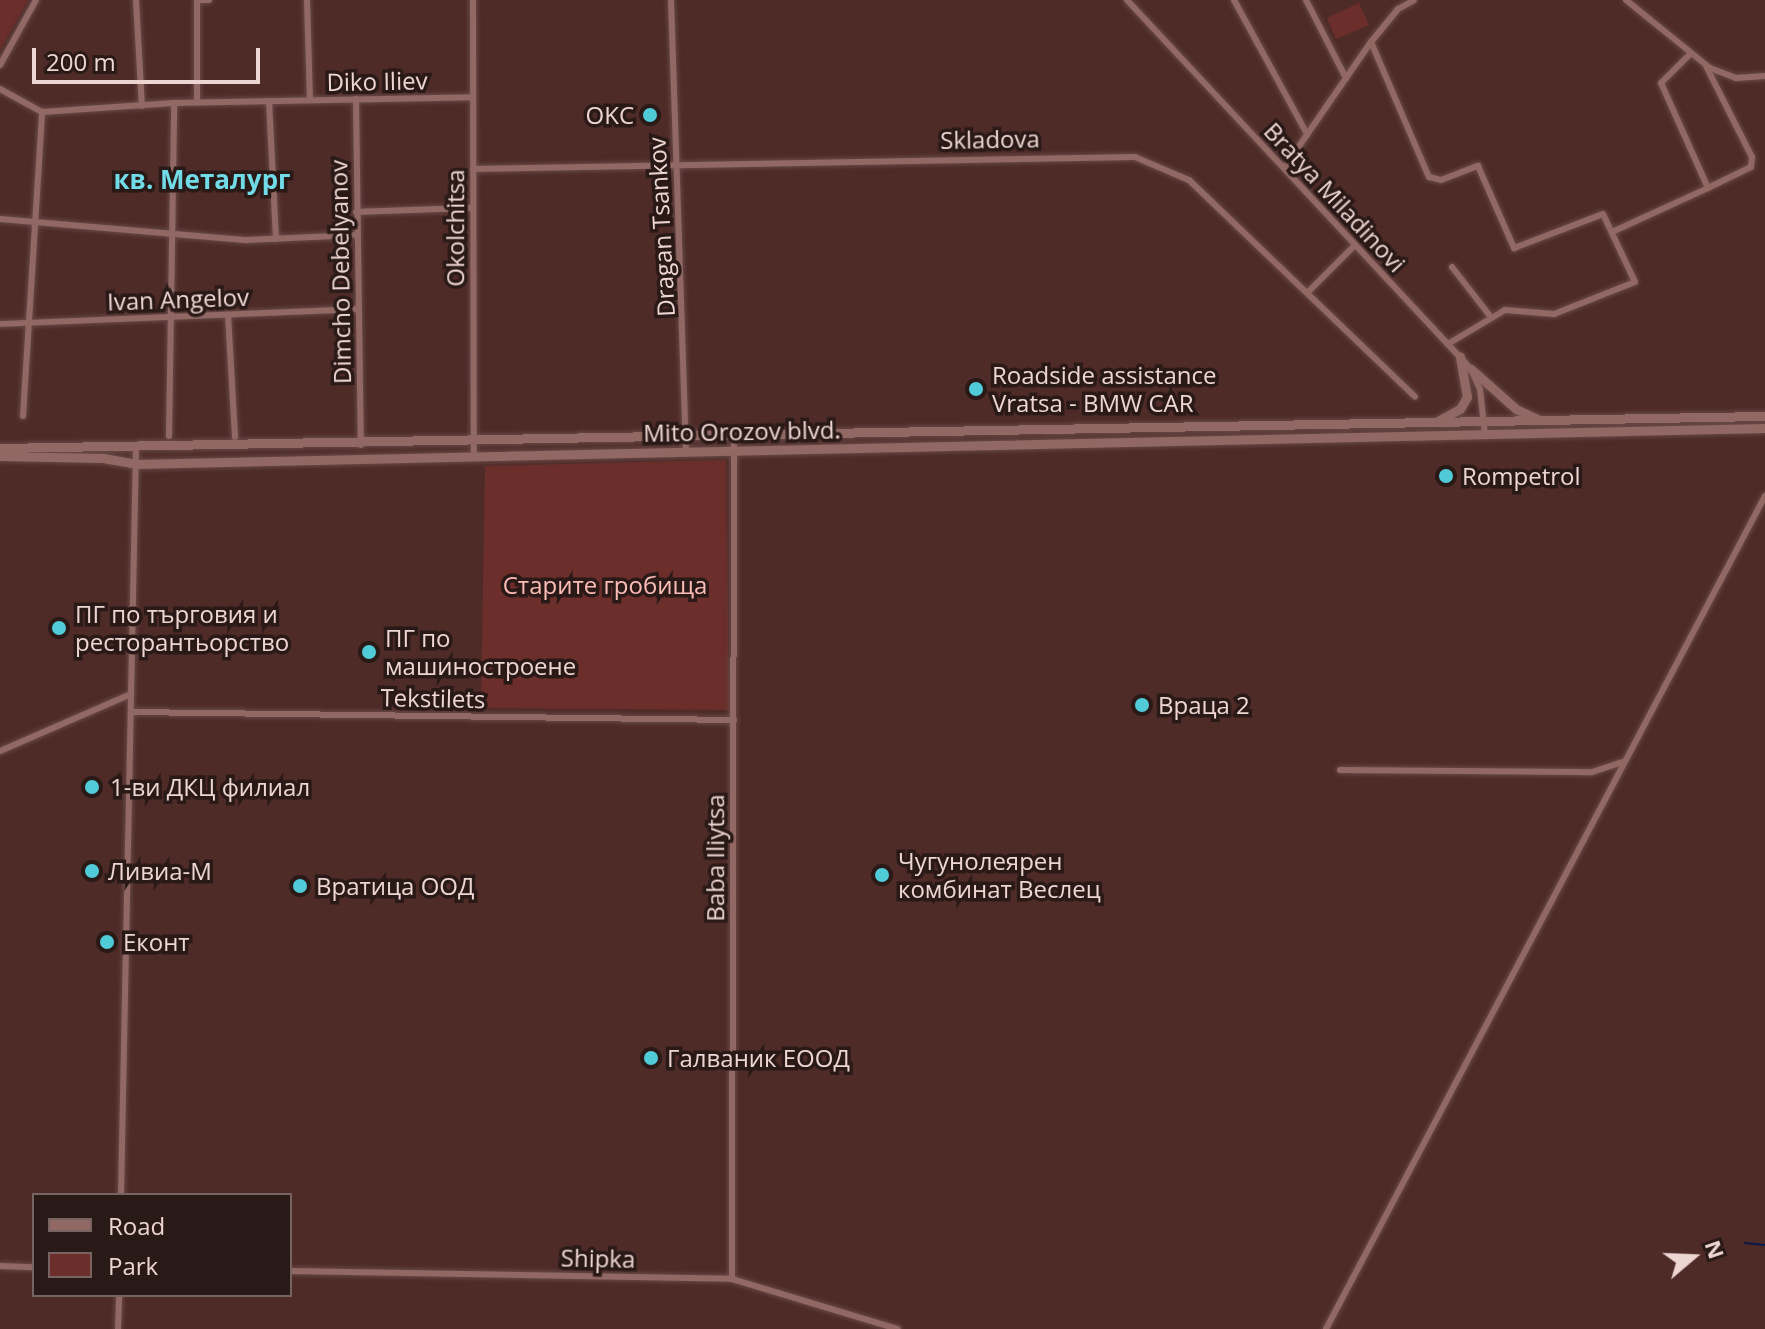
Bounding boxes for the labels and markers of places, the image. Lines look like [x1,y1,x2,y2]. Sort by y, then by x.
place label: OKC [586,101,634,129]
marker: OKC [641,106,659,124]
place label: Roadside assistance Vratsa - BMW CAR [992,361,1216,417]
marker: Roadside assistance Vratsa - BMW CAR [967,380,985,398]
place label: Rompetrol [1462,462,1580,490]
marker: Rompetrol [1437,467,1455,485]
place label: ПГ по търговия и ресторантьорство [75,600,289,656]
marker: ПГ по търговия и ресторантьорство [50,619,68,637]
place label: ПГ по машиностроене [385,624,576,680]
marker: ПГ по машиностроене [360,643,378,661]
place label: Враца 2 [1158,691,1250,719]
marker: Враца 2 [1133,696,1151,714]
place label: 1-ви ДКЦ филиал [110,773,310,801]
marker: 1-ви ДКЦ филиал [81,776,103,798]
place label: Чугунолеярен комбинат Веслец [898,847,1101,903]
place label: Ливиа-М [108,857,212,885]
marker: Ливиа-М [83,862,101,880]
marker: Чугунолеярен комбинат Веслец [873,866,891,884]
place label: Вратица ООД [316,872,474,900]
marker: Вратица ООД [291,877,309,895]
place label: Еконт [123,928,190,956]
marker: Еконт [98,933,116,951]
place label: Галваник ЕООД [667,1044,850,1072]
marker: Галваник ЕООД [642,1049,660,1067]

